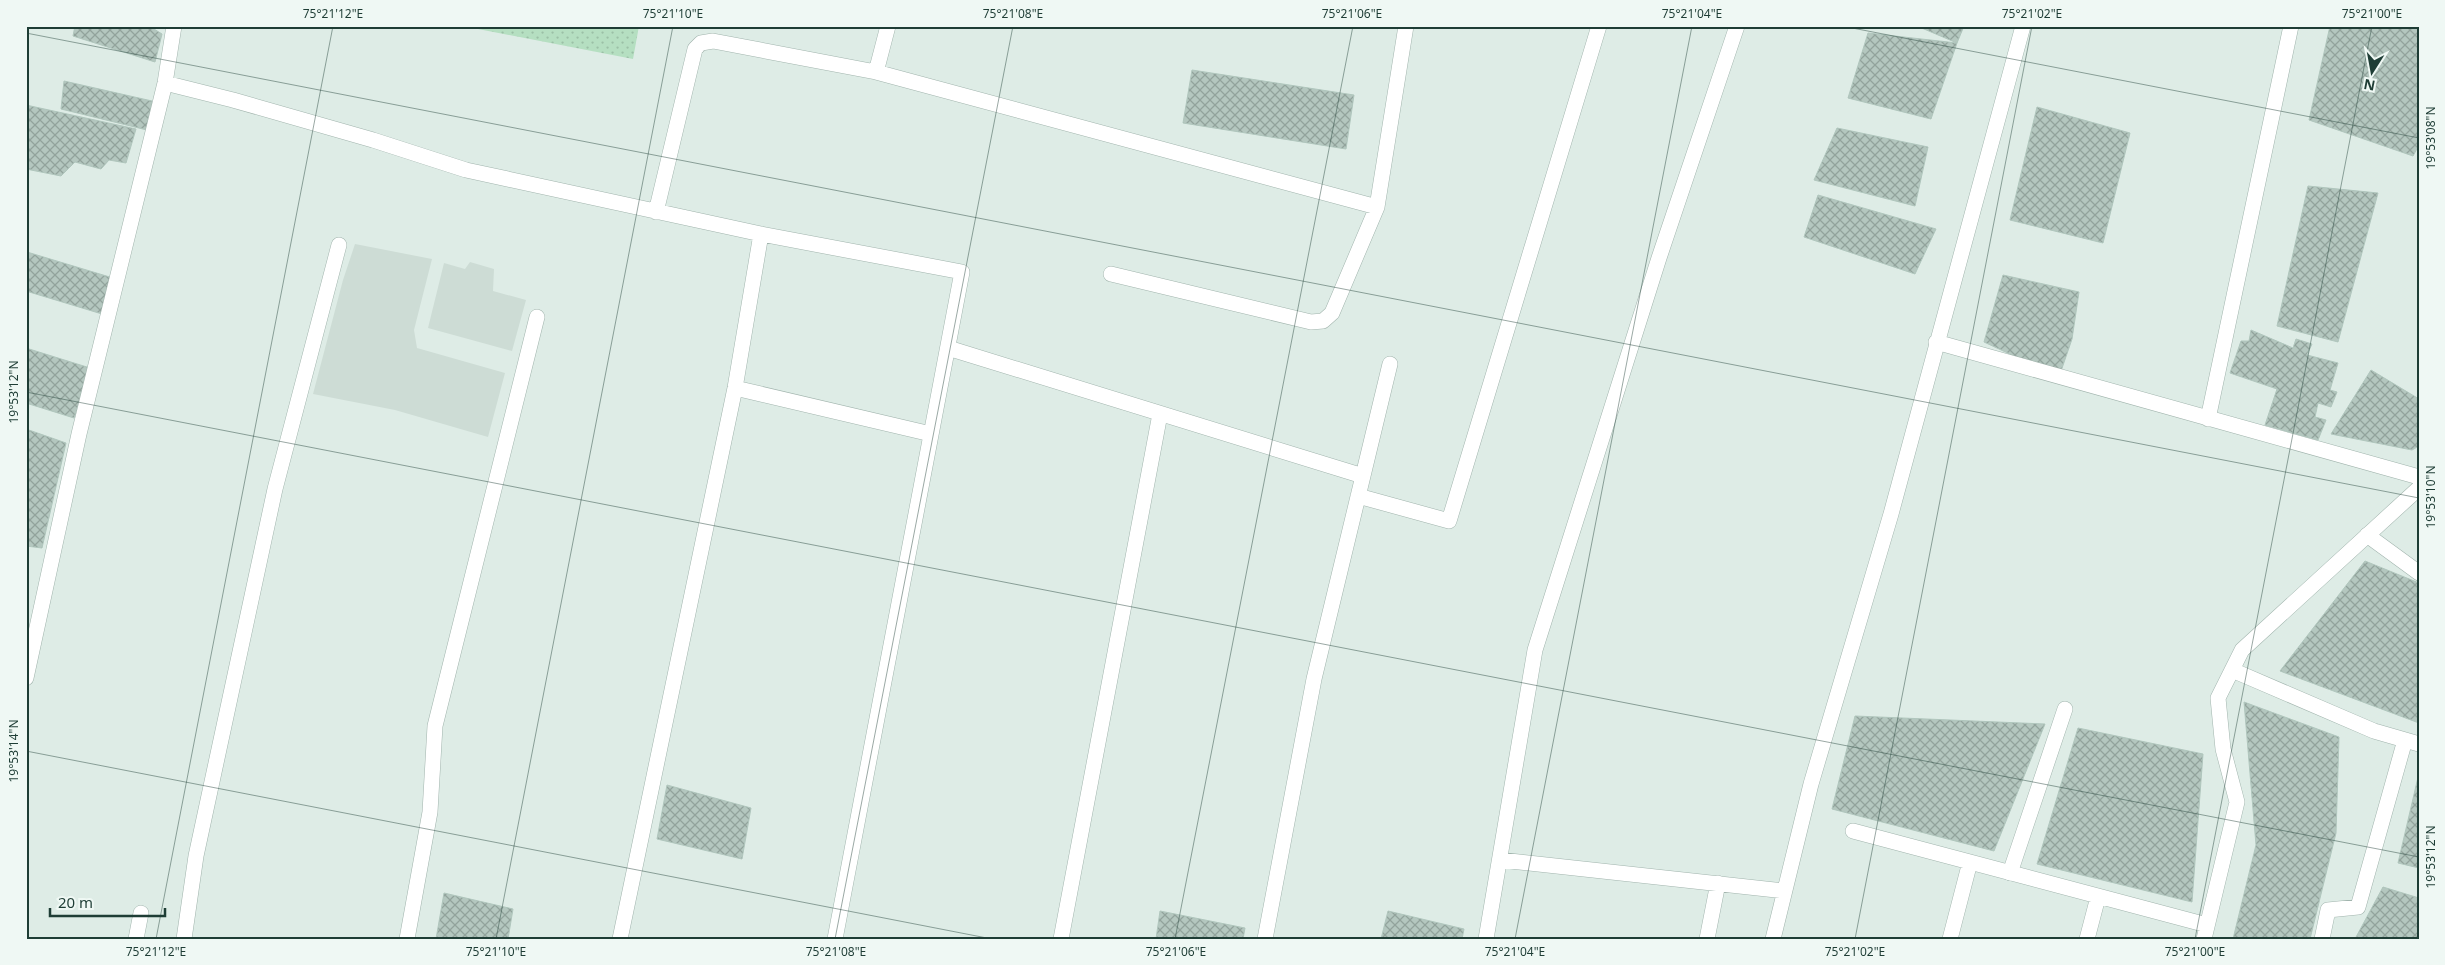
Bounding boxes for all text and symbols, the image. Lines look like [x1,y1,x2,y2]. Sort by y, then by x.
text: 75°21'12"E [303,5,363,22]
text: 75°21'10"E [643,5,703,22]
text: 75°21'08"E [983,5,1043,22]
text: 75°21'06"E [1322,5,1382,22]
text: 75°21'04"E [1662,5,1722,22]
text: 75°21'02"E [2002,5,2062,22]
text: 75°21'00"E [2342,5,2402,22]
north arrow [2348,48,2398,98]
text: N [2362,75,2377,96]
text: 19°53'08"N [2422,106,2439,170]
text: 19°53'12"N [5,360,22,424]
text: 19°53'10"N [2422,465,2439,529]
text: 19°53'14"N [5,719,22,783]
text: 19°53'12"N [2422,825,2439,889]
scale bar [50,885,165,917]
text: 20 m [58,892,93,912]
text: 75°21'12"E [126,943,186,960]
text: 75°21'10"E [466,943,526,960]
text: 75°21'08"E [806,943,866,960]
text: 75°21'06"E [1146,943,1206,960]
text: 75°21'04"E [1485,943,1545,960]
text: 75°21'02"E [1825,943,1885,960]
text: 75°21'00"E [2165,943,2225,960]

